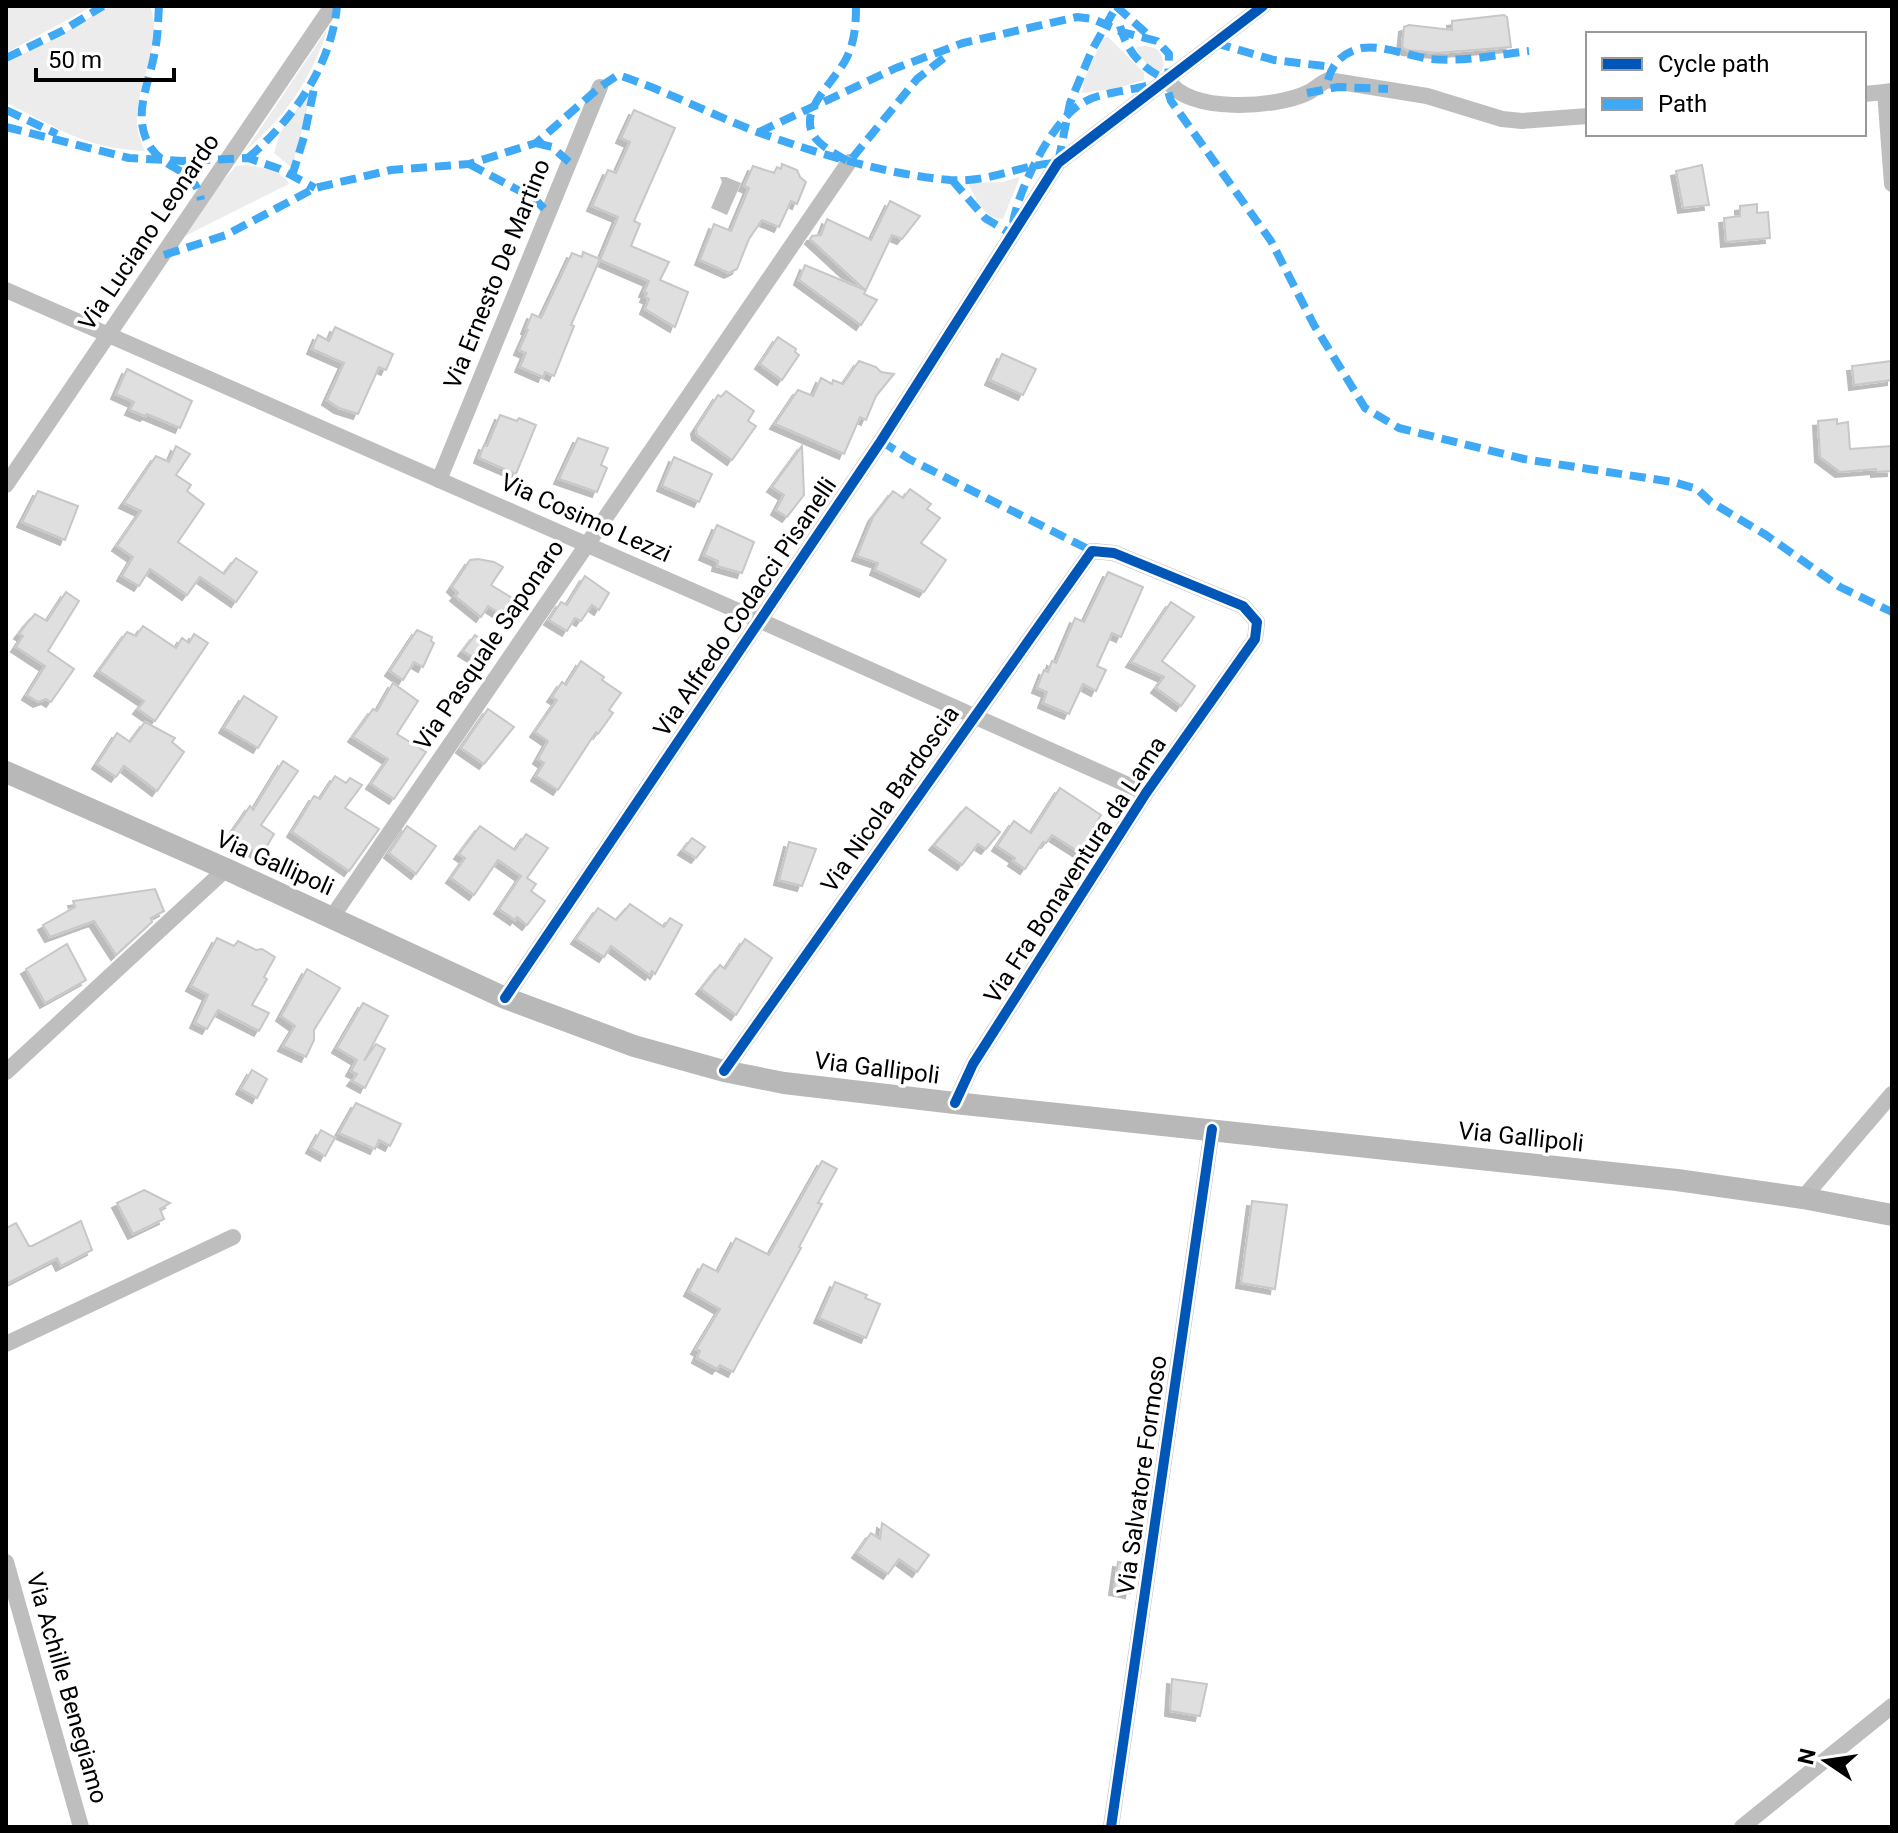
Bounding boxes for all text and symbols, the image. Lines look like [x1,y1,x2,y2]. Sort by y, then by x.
scale bar [36,32,174,82]
legend [1586,32,1866,136]
text: 50 m [48,46,102,74]
text: Cycle path [1658,50,1770,78]
text: Path [1658,90,1707,118]
street label: Via Luciano Leonardo [73,128,225,336]
street label: Via Ernesto De Martino [438,155,556,393]
street label: Via Cosimo Lezzi [496,468,676,568]
street label: Via Alfredo Codacci Pisanelli [648,472,842,742]
street label: Via Pasquale Saponaro [408,535,570,755]
street label: Via Nicola Bardoscia [815,700,965,898]
street label: Via Fra Bonaventura da Lama [978,731,1172,1009]
street label: Via Gallipoli [212,825,338,901]
street label: Via Gallipoli [813,1046,941,1090]
street label: Via Gallipoli [1457,1116,1585,1158]
street label: Via Salvatore Formoso [1111,1354,1173,1596]
street label: Via Achille Benegiamo [21,1570,113,1806]
north arrow [1786,1721,1866,1801]
text: N [1793,1746,1821,1767]

